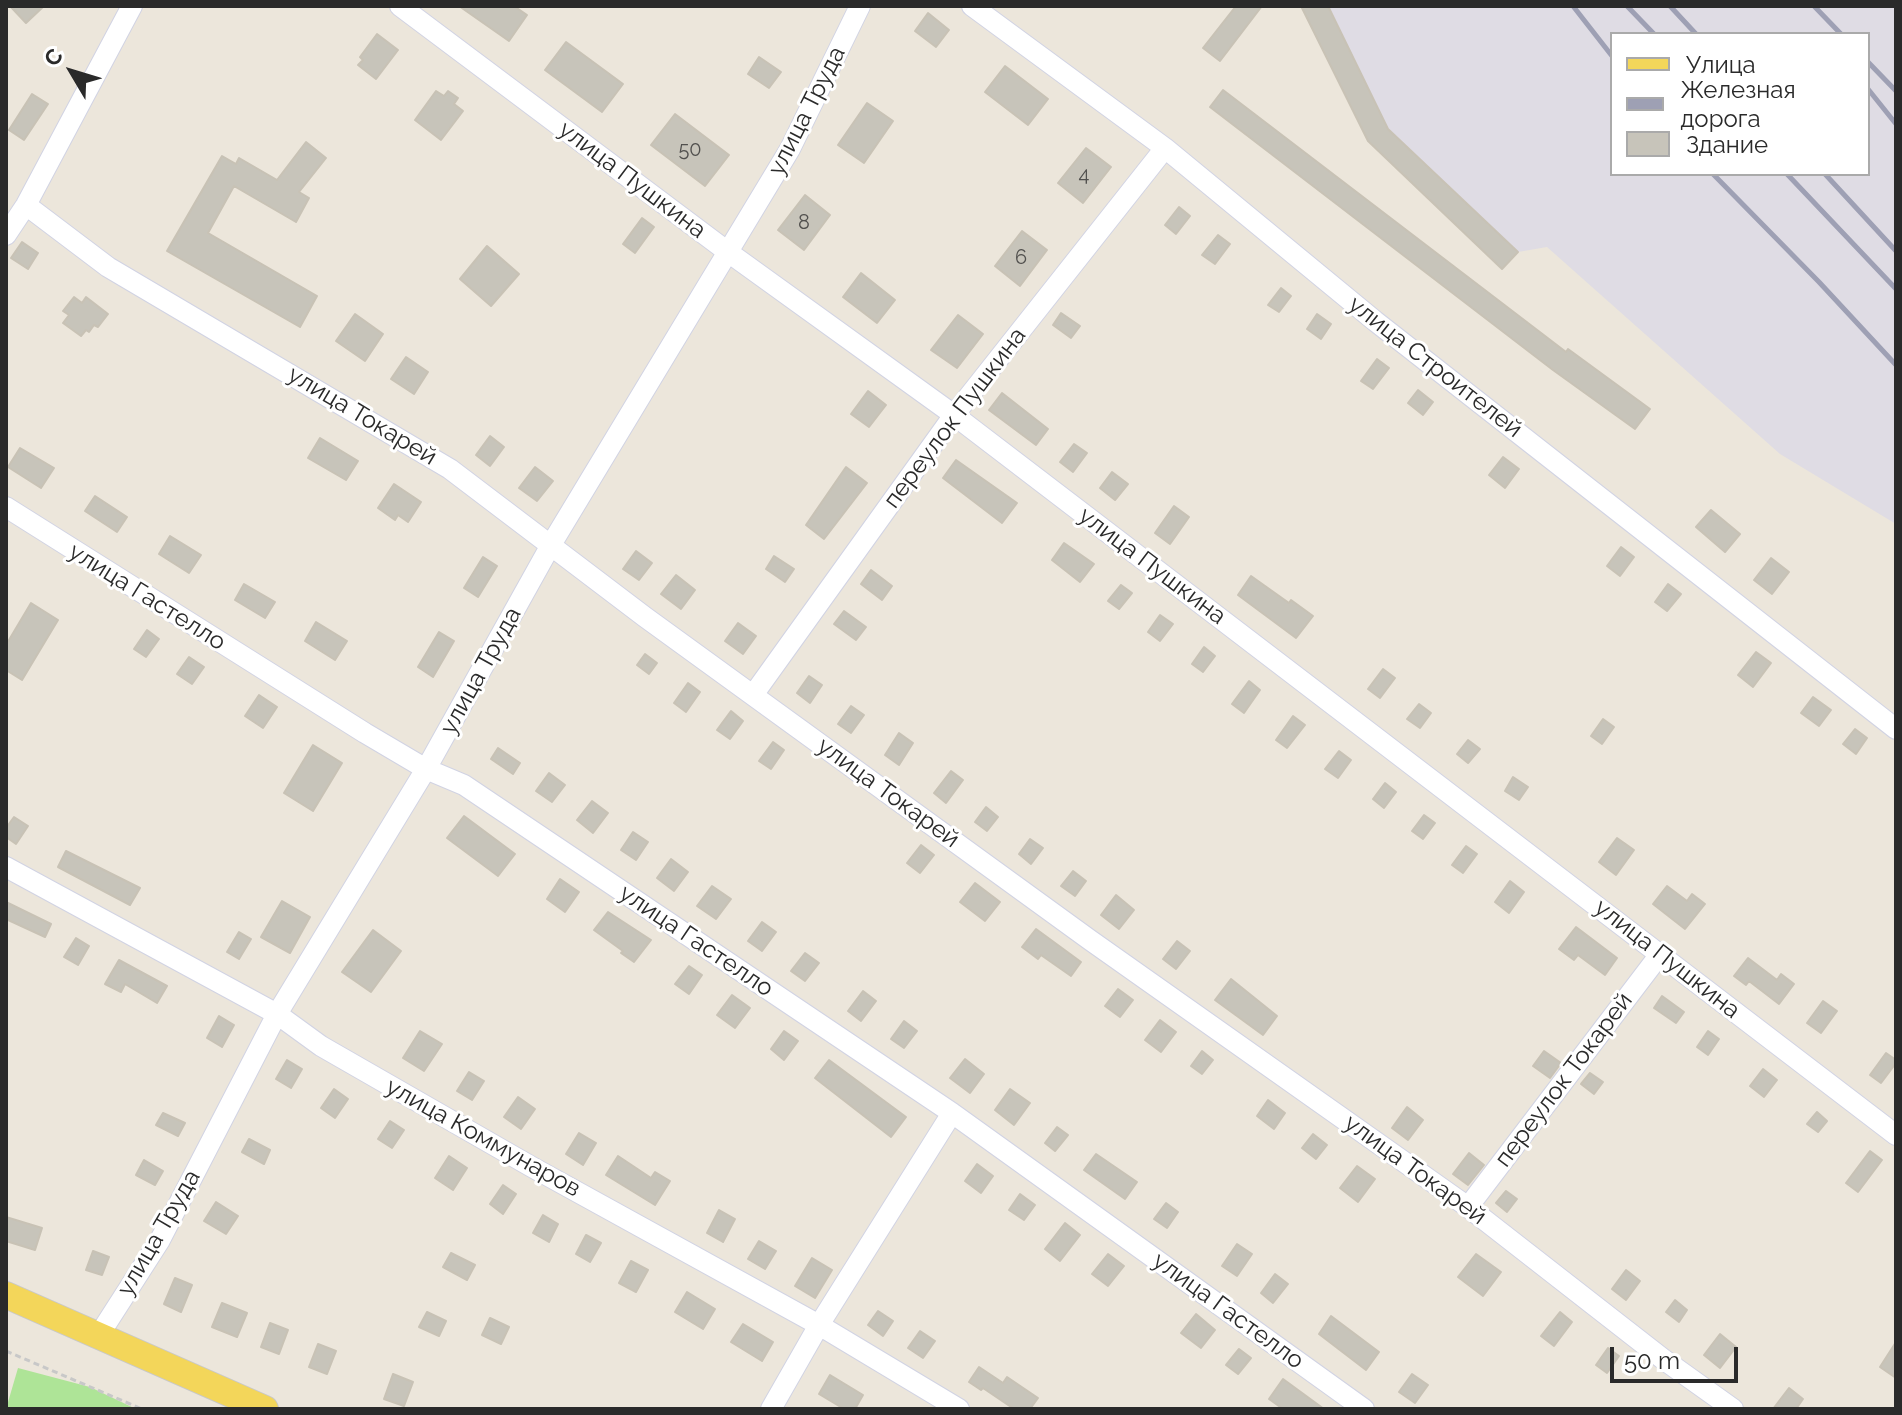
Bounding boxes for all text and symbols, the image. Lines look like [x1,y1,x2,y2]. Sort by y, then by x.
north arrow [32,32,112,112]
legend [1610,32,1870,176]
street label: улица Труда [762,42,852,180]
text: С [38,43,68,71]
text: Улица [1686,50,1756,79]
text: Железная дорога [1680,75,1796,133]
street label: улица Пушкина [553,115,711,245]
text: Здание [1686,130,1768,159]
house number: 50 [678,138,702,162]
house number: 4 [1079,163,1089,187]
house number: 8 [798,211,810,235]
house number: 6 [1015,246,1027,270]
street label: улица Строителей [1342,290,1528,444]
street label: переулок Пушкина [878,322,1032,514]
street label: улица Токарей [282,360,442,472]
street label: улица Пушкина [1073,501,1231,631]
street label: улица Гастелло [63,537,231,657]
street label: улица Труда [434,602,528,740]
street label: улица Токарей [811,732,965,854]
street label: улица Гастелло [613,879,779,1003]
street label: улица Пушкина [1588,893,1746,1025]
street label: переулок Токарей [1489,987,1639,1173]
street label: улица Коммунаров [380,1072,586,1204]
street label: улица Токарей [1338,1109,1492,1231]
street label: улица Труда [111,1165,207,1301]
street label: улица Гастелло [1147,1247,1309,1375]
scale bar [1614,1331,1742,1381]
text: 50 m [1624,1346,1680,1375]

